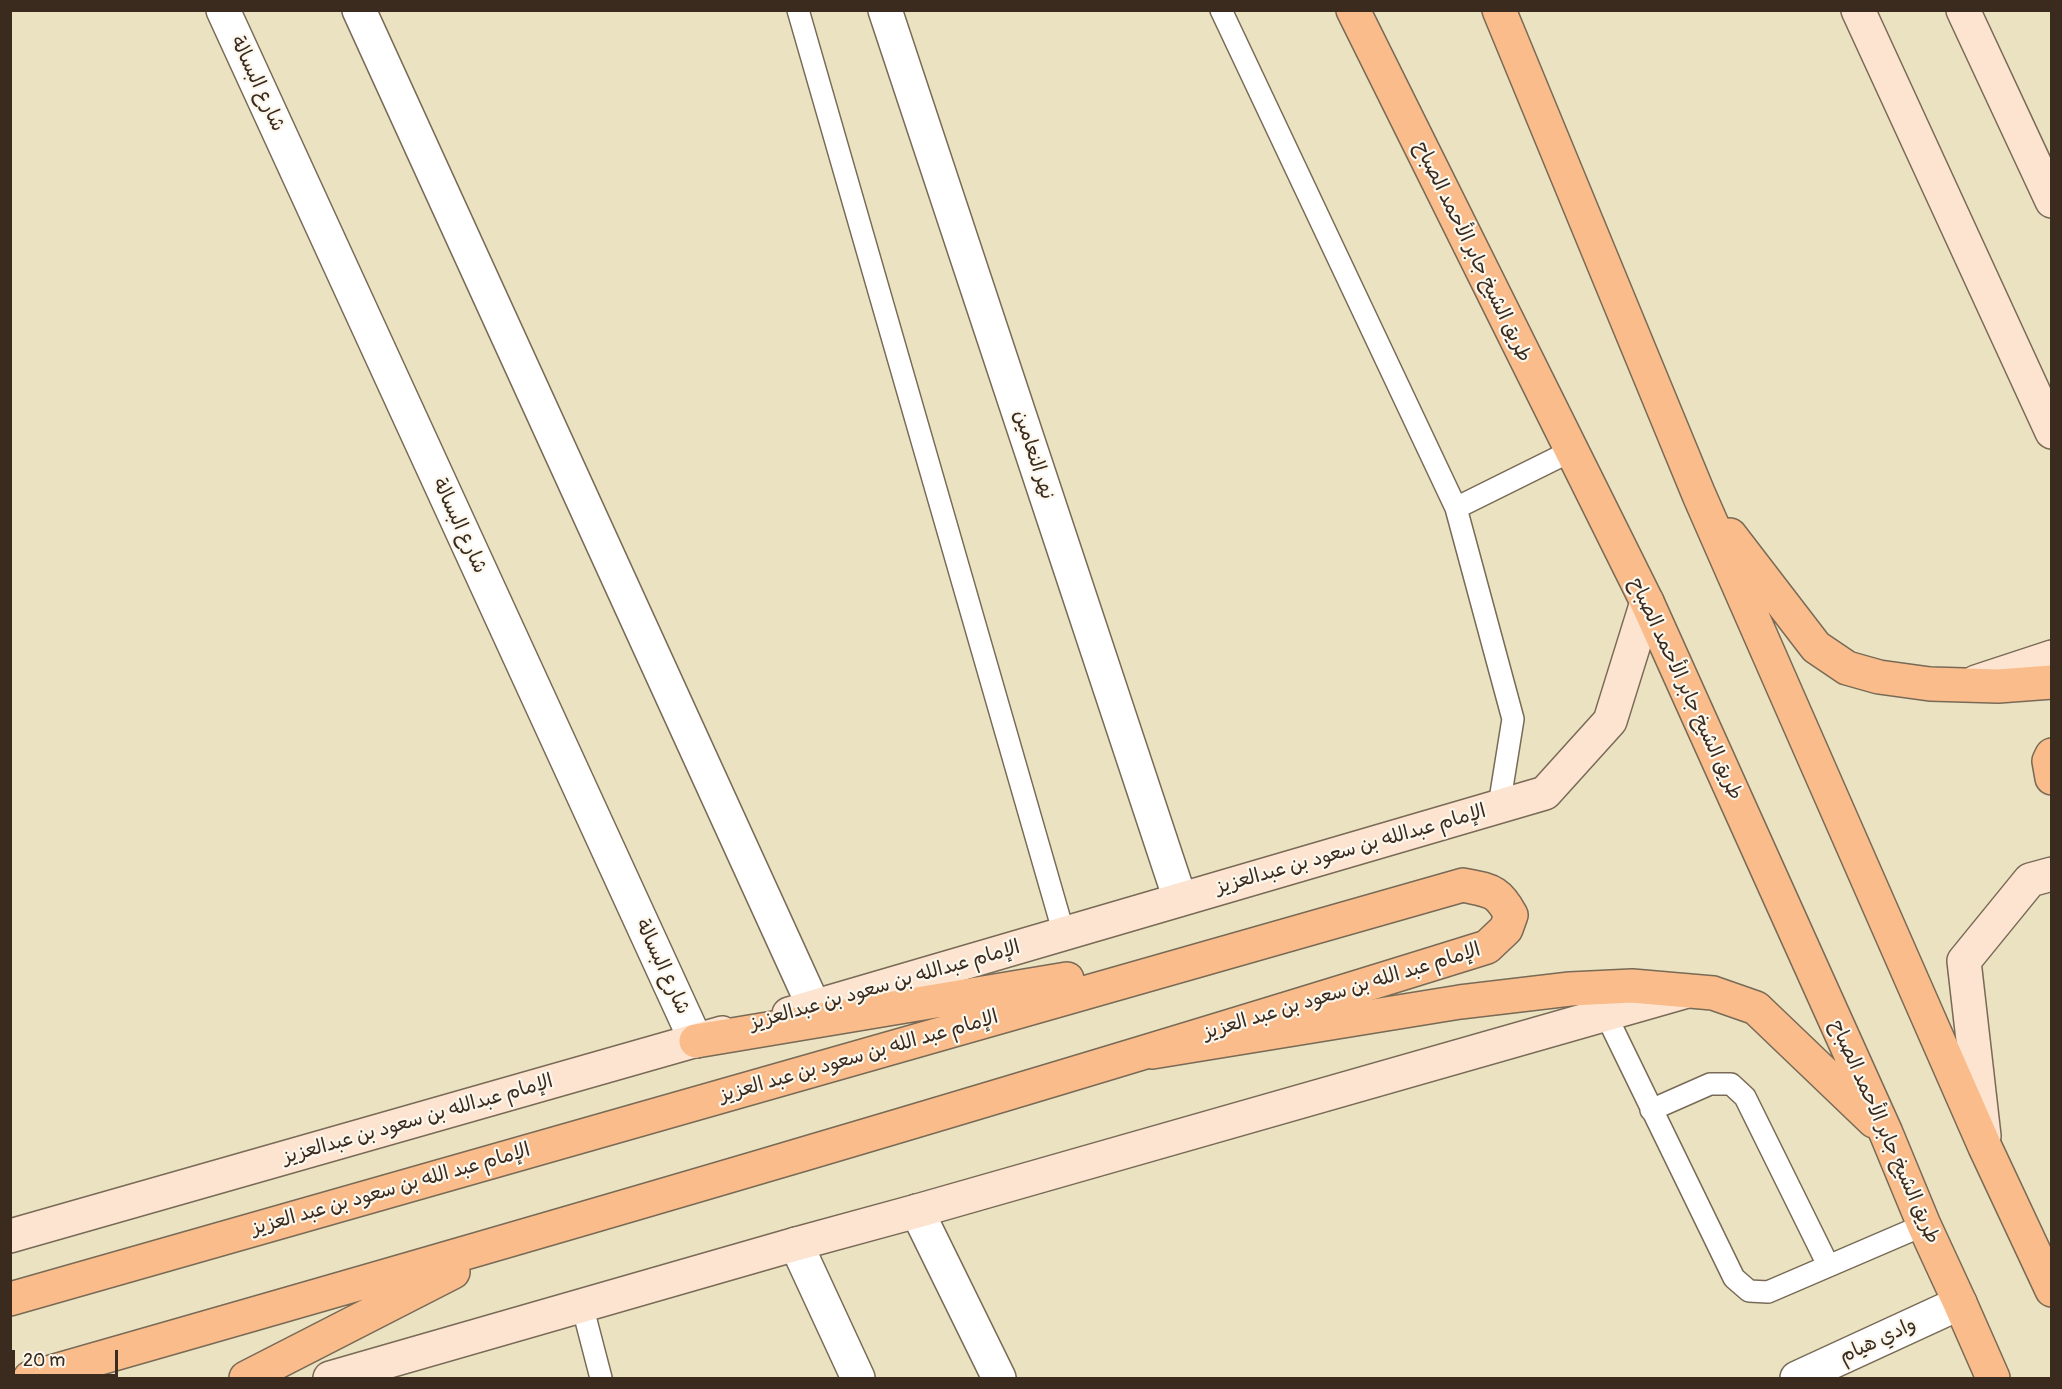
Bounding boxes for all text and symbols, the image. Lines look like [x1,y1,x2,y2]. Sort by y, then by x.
street label: شارع البسالة [225,33,289,135]
street label: طريق الشيخ جابر الأحمد الصباح [1408,138,1536,366]
street label: نهر النعامين [1007,407,1059,503]
street label: شارع البسالة [427,475,491,577]
street label: طريق الشيخ جابر الأحمد الصباح [1623,574,1747,804]
street label: الإمام عبدالله بن سعود بن عبدالعزيز [1213,800,1489,900]
street label: شارع البسالة [630,916,694,1018]
street label: الإمام عبدالله بن سعود بن عبدالعزيز [747,936,1023,1036]
street label: الإمام عبد الله بن سعود بن عبد العزيز [1200,938,1484,1046]
street label: الإمام عبد الله بن سعود بن عبد العزيز [717,1006,1001,1108]
street label: طريق الشيخ جابر الأحمد الصباح [1824,1016,1944,1248]
street label: الإمام عبدالله بن سعود بن عبدالعزيز [280,1070,556,1170]
street label: الإمام عبد الله بن سعود بن عبد العزيز [249,1139,533,1241]
street label: وادي هيام [1836,1313,1920,1369]
scale bar [15,1338,122,1376]
text: 20 m [23,1349,65,1372]

